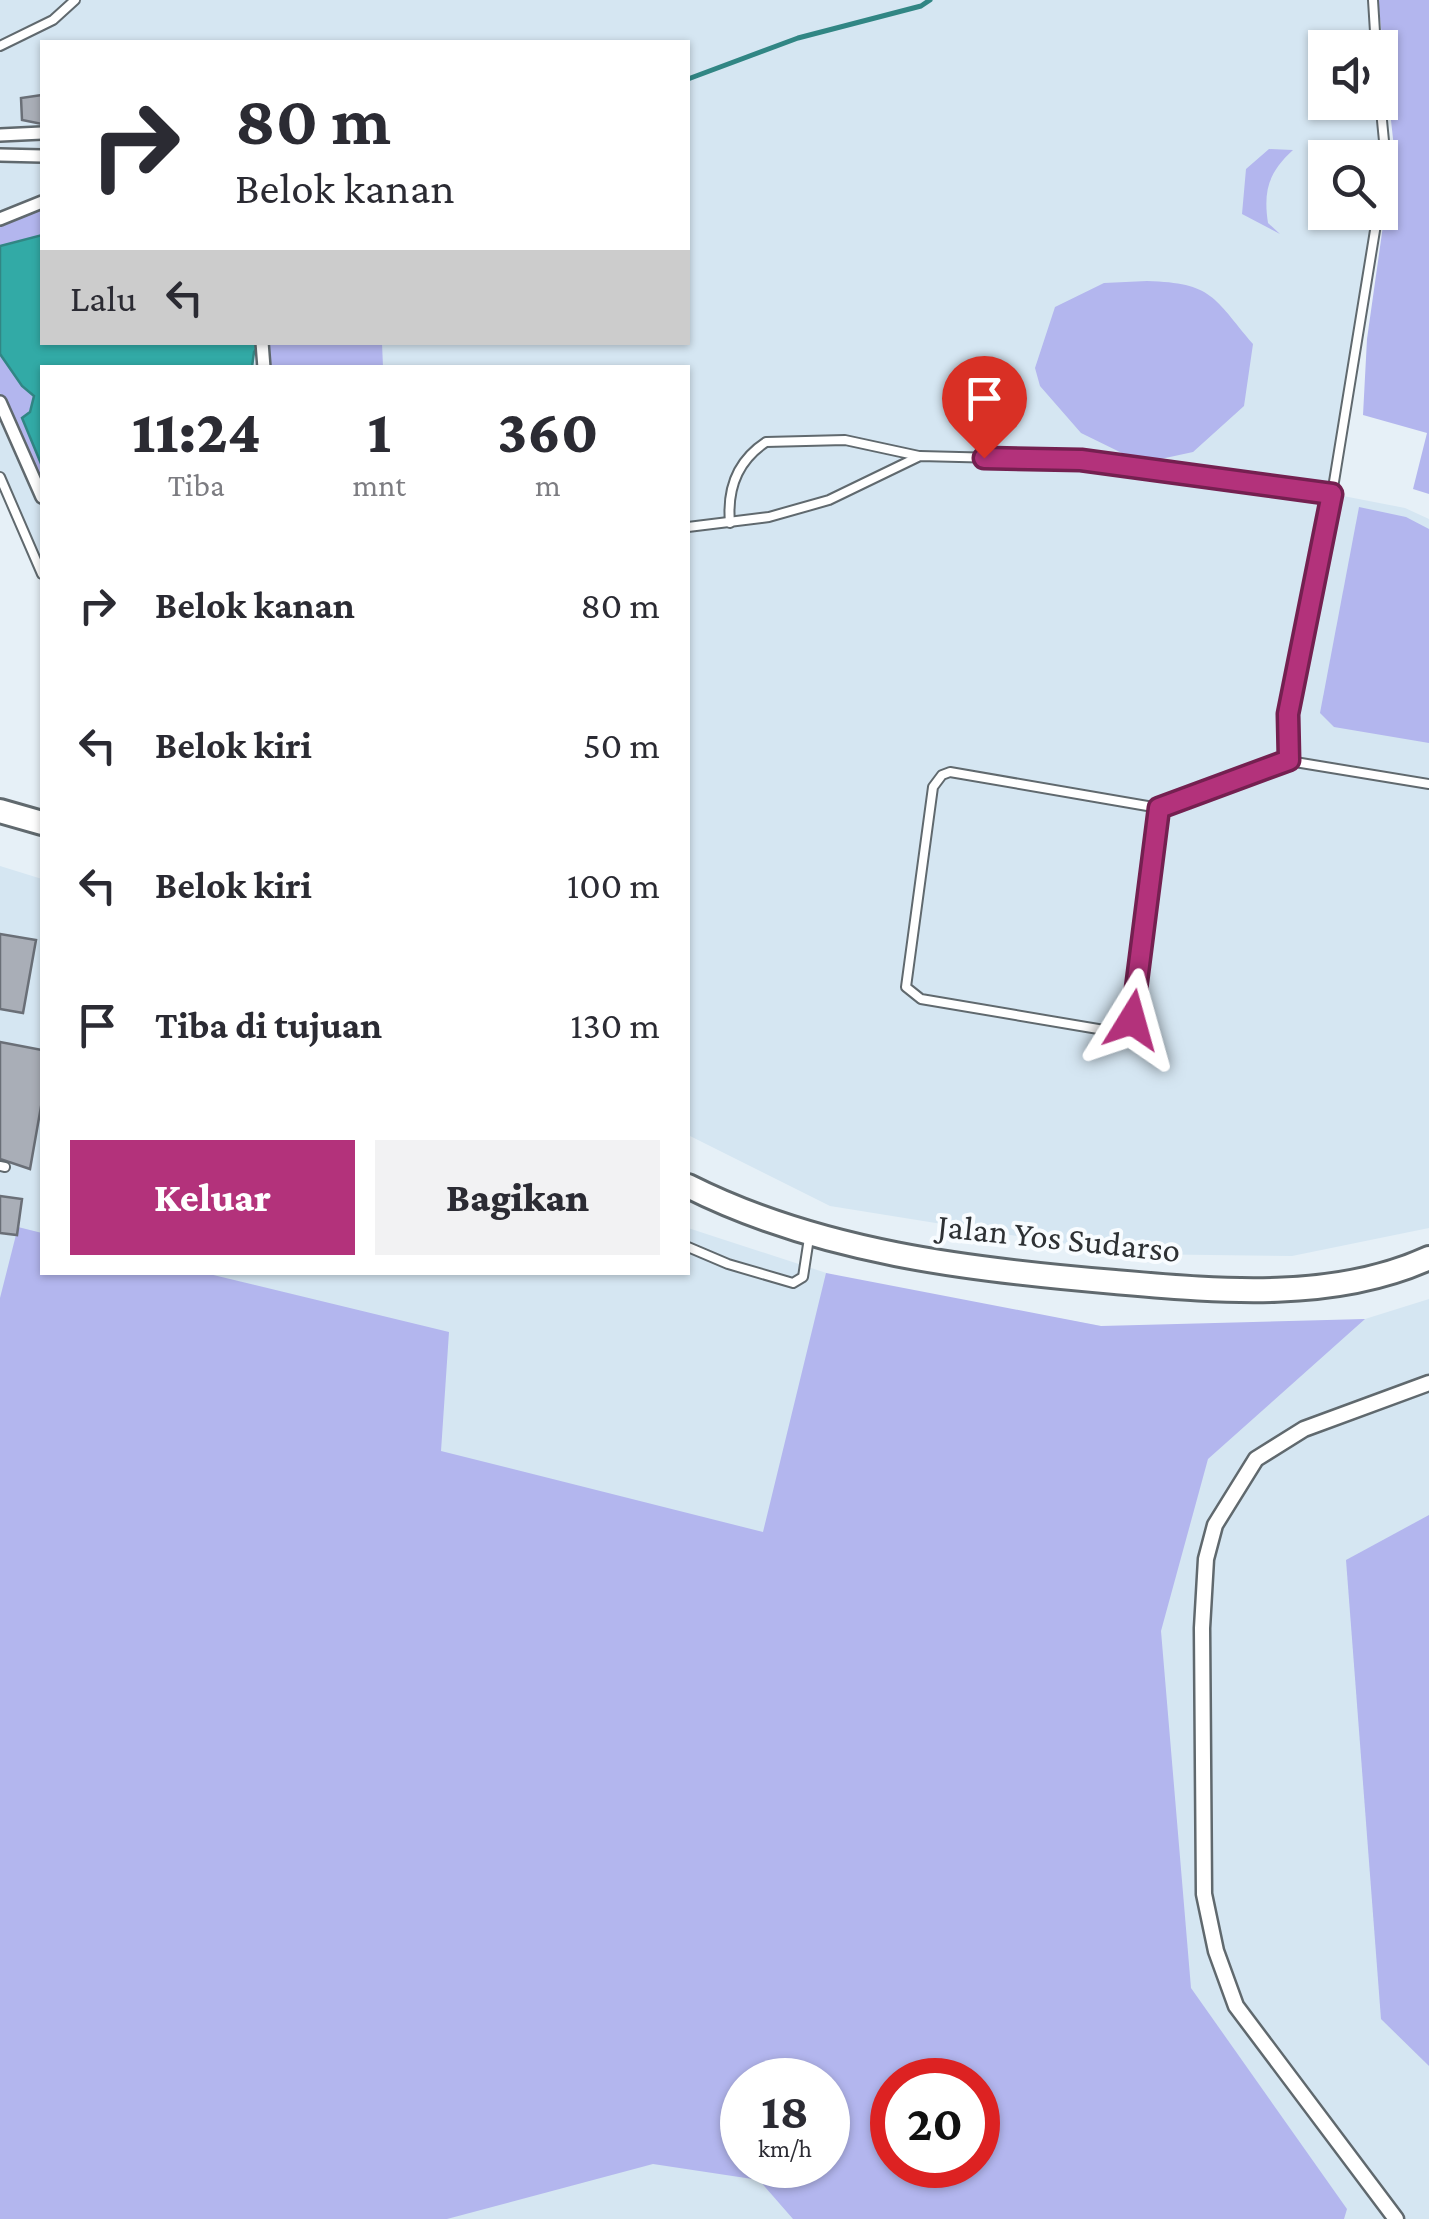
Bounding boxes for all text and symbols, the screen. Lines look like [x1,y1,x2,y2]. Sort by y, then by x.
map controls [1308,30,1398,230]
button: sound [1308,30,1398,120]
icon: right [70,80,200,210]
text: 80 m [235,81,391,159]
button: search [1308,140,1398,230]
text: Belok kanan [235,163,455,213]
icon: left [157,270,212,325]
text: Lalu [70,277,137,319]
pin [942,356,1027,459]
icon: arrive [957,371,1012,426]
text: 11:24 [132,398,261,465]
text: 1 [367,398,391,465]
text: 360 [498,398,598,465]
text: Tiba [168,467,225,503]
text: mnt [352,467,406,503]
text: m [535,467,561,503]
icon: right [70,578,125,633]
text: Belok kanan [155,584,355,626]
text: 80 m [580,584,660,626]
icon: left [70,718,125,773]
text: Belok kiri [155,724,312,766]
text: 50 m [583,724,660,766]
icon: left [70,858,125,913]
text: Belok kiri [155,864,312,906]
text: 100 m [567,864,660,906]
position arrow [1080,968,1184,1072]
icon: arrive [70,998,125,1053]
text: Tiba di tujuan [155,1004,382,1046]
text: 130 m [570,1004,660,1046]
button: Keluar [70,1140,355,1255]
button: Bagikan [375,1140,660,1255]
street label: Jalan Yos Sudarso [933,1206,1182,1270]
speed limit sign: 20 [870,2058,1000,2188]
text: 18 [761,2083,809,2139]
text: km/h [758,2135,812,2162]

